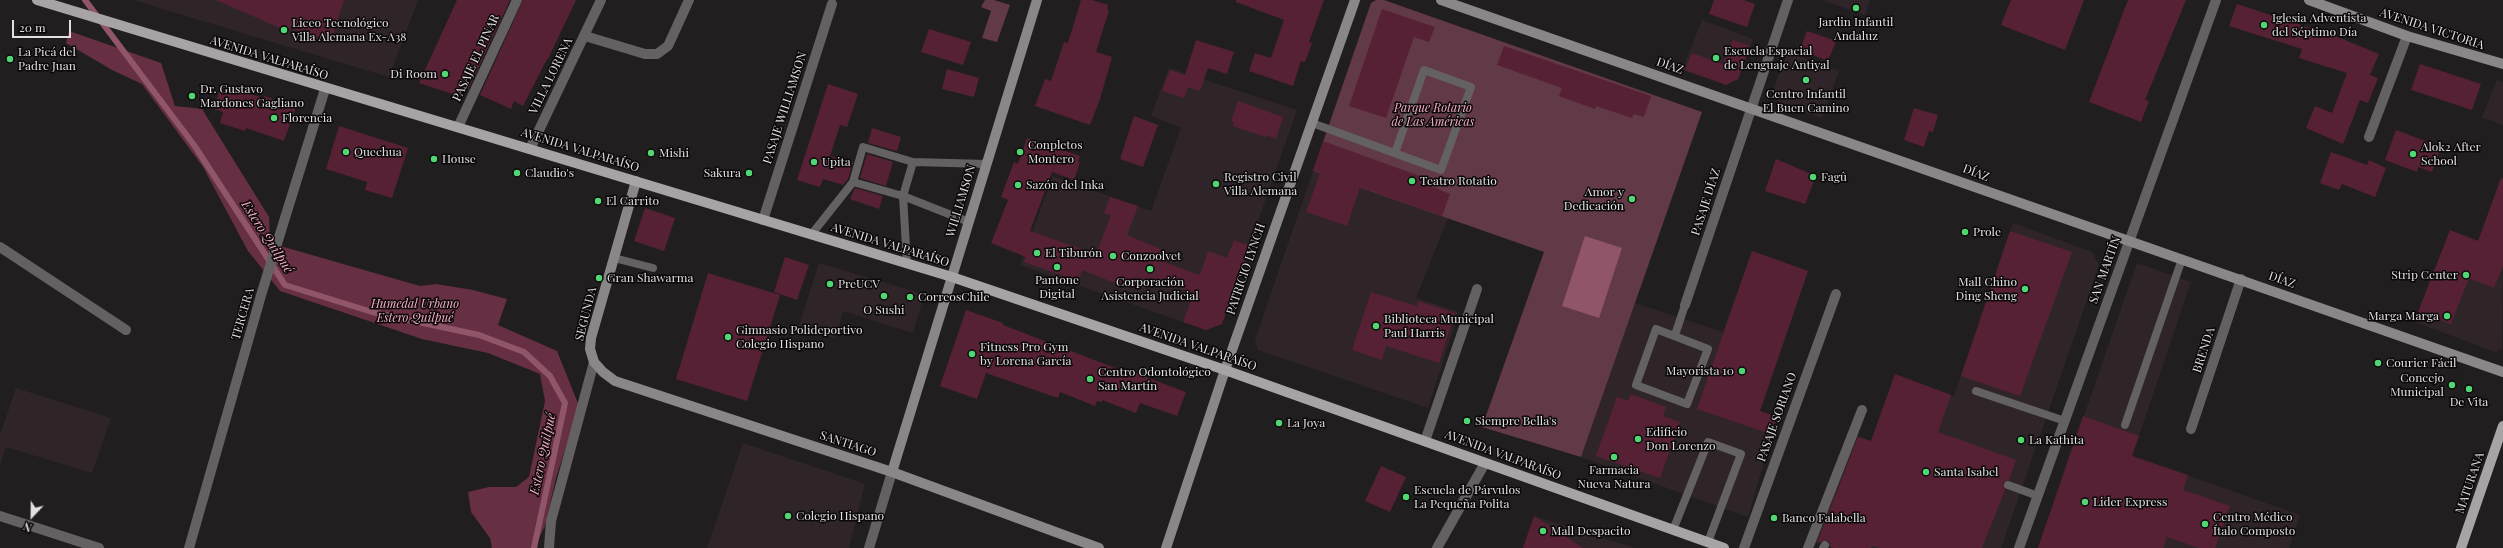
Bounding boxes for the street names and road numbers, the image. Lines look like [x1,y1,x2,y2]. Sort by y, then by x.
street label: AVENIDA VICTORIA [2378,5,2486,53]
street label: PASAJE EL PINAR [450,12,502,104]
street label: AVENIDA VALPARAÍSO [208,33,330,83]
street label: VILLA LORENA [526,35,576,117]
street label: PASAJE WILLIAMSON [760,50,810,166]
street label: DÍAZ [1655,55,1685,77]
street label: AVENIDA VALPARAÍSO [519,125,641,175]
street label: DÍAZ [1961,162,1991,184]
street label: WILLIAMSON [943,163,979,239]
street label: PASAJE DÍAZ [1688,167,1724,237]
street label: AVENIDA VALPARAÍSO [829,220,951,270]
street label: PATRICIO LYNCH [1224,221,1268,317]
street label: SAN MARTÍN [2086,234,2124,306]
street label: DÍAZ [2267,269,2297,291]
street label: TERCERA [229,286,257,342]
street label: SEGUNDA [572,286,600,342]
street label: AVENIDA VALPARAÍSO [1138,320,1258,374]
street label: BRENDA [2190,325,2218,375]
street label: PASAJE SORIANO [1754,370,1800,464]
street label: AVENIDA VALPARAÍSO [1443,427,1563,483]
street label: SANTIAGO [818,428,878,460]
street label: MATURANA [2453,450,2487,516]

